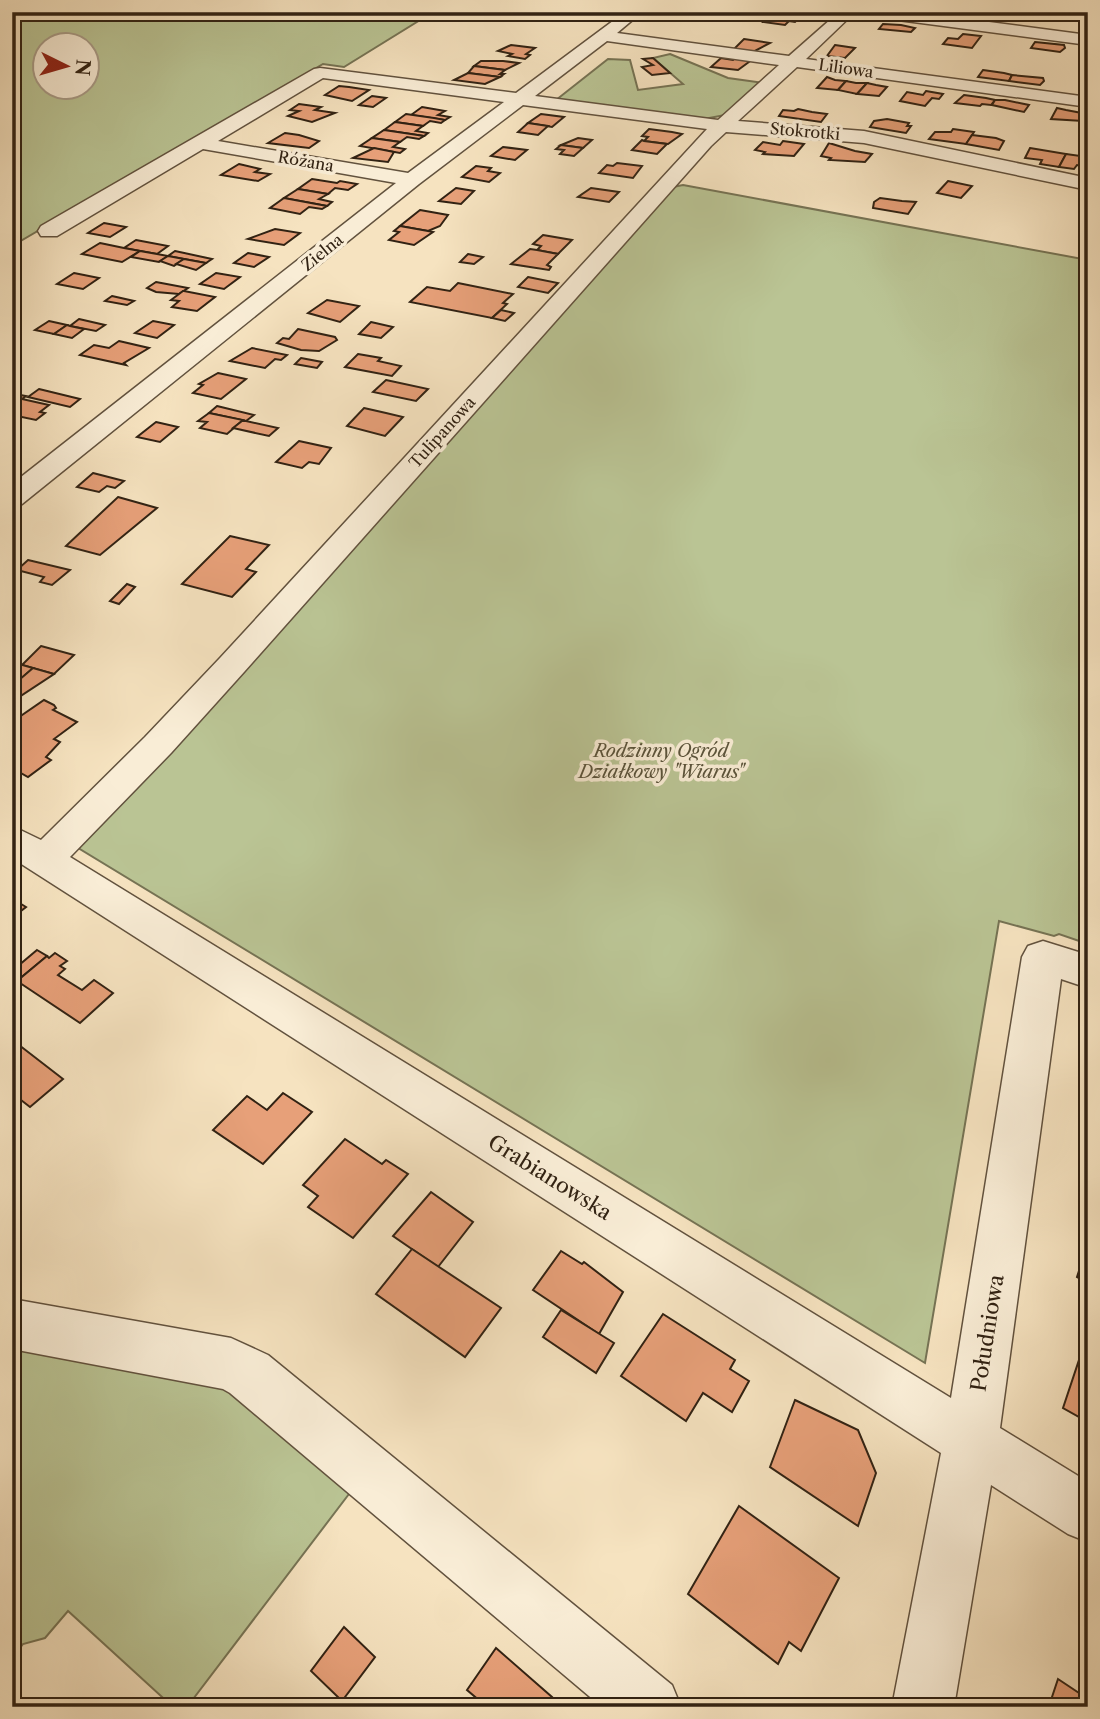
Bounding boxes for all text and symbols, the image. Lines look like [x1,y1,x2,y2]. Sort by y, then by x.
north arrow [32,32,102,102]
street label: Liliowa [817,54,875,82]
text: N [70,58,95,77]
street label: Stokrotki [769,118,841,144]
street label: Różana [276,146,336,176]
street label: Zielna [297,229,347,275]
street label: Tulipanowa [405,392,480,472]
park label: Rodzinny Ogród Działkowy "Wiarus" [577,740,747,783]
street label: Grabianowska [483,1129,617,1225]
street label: Południowa [965,1272,1009,1393]

